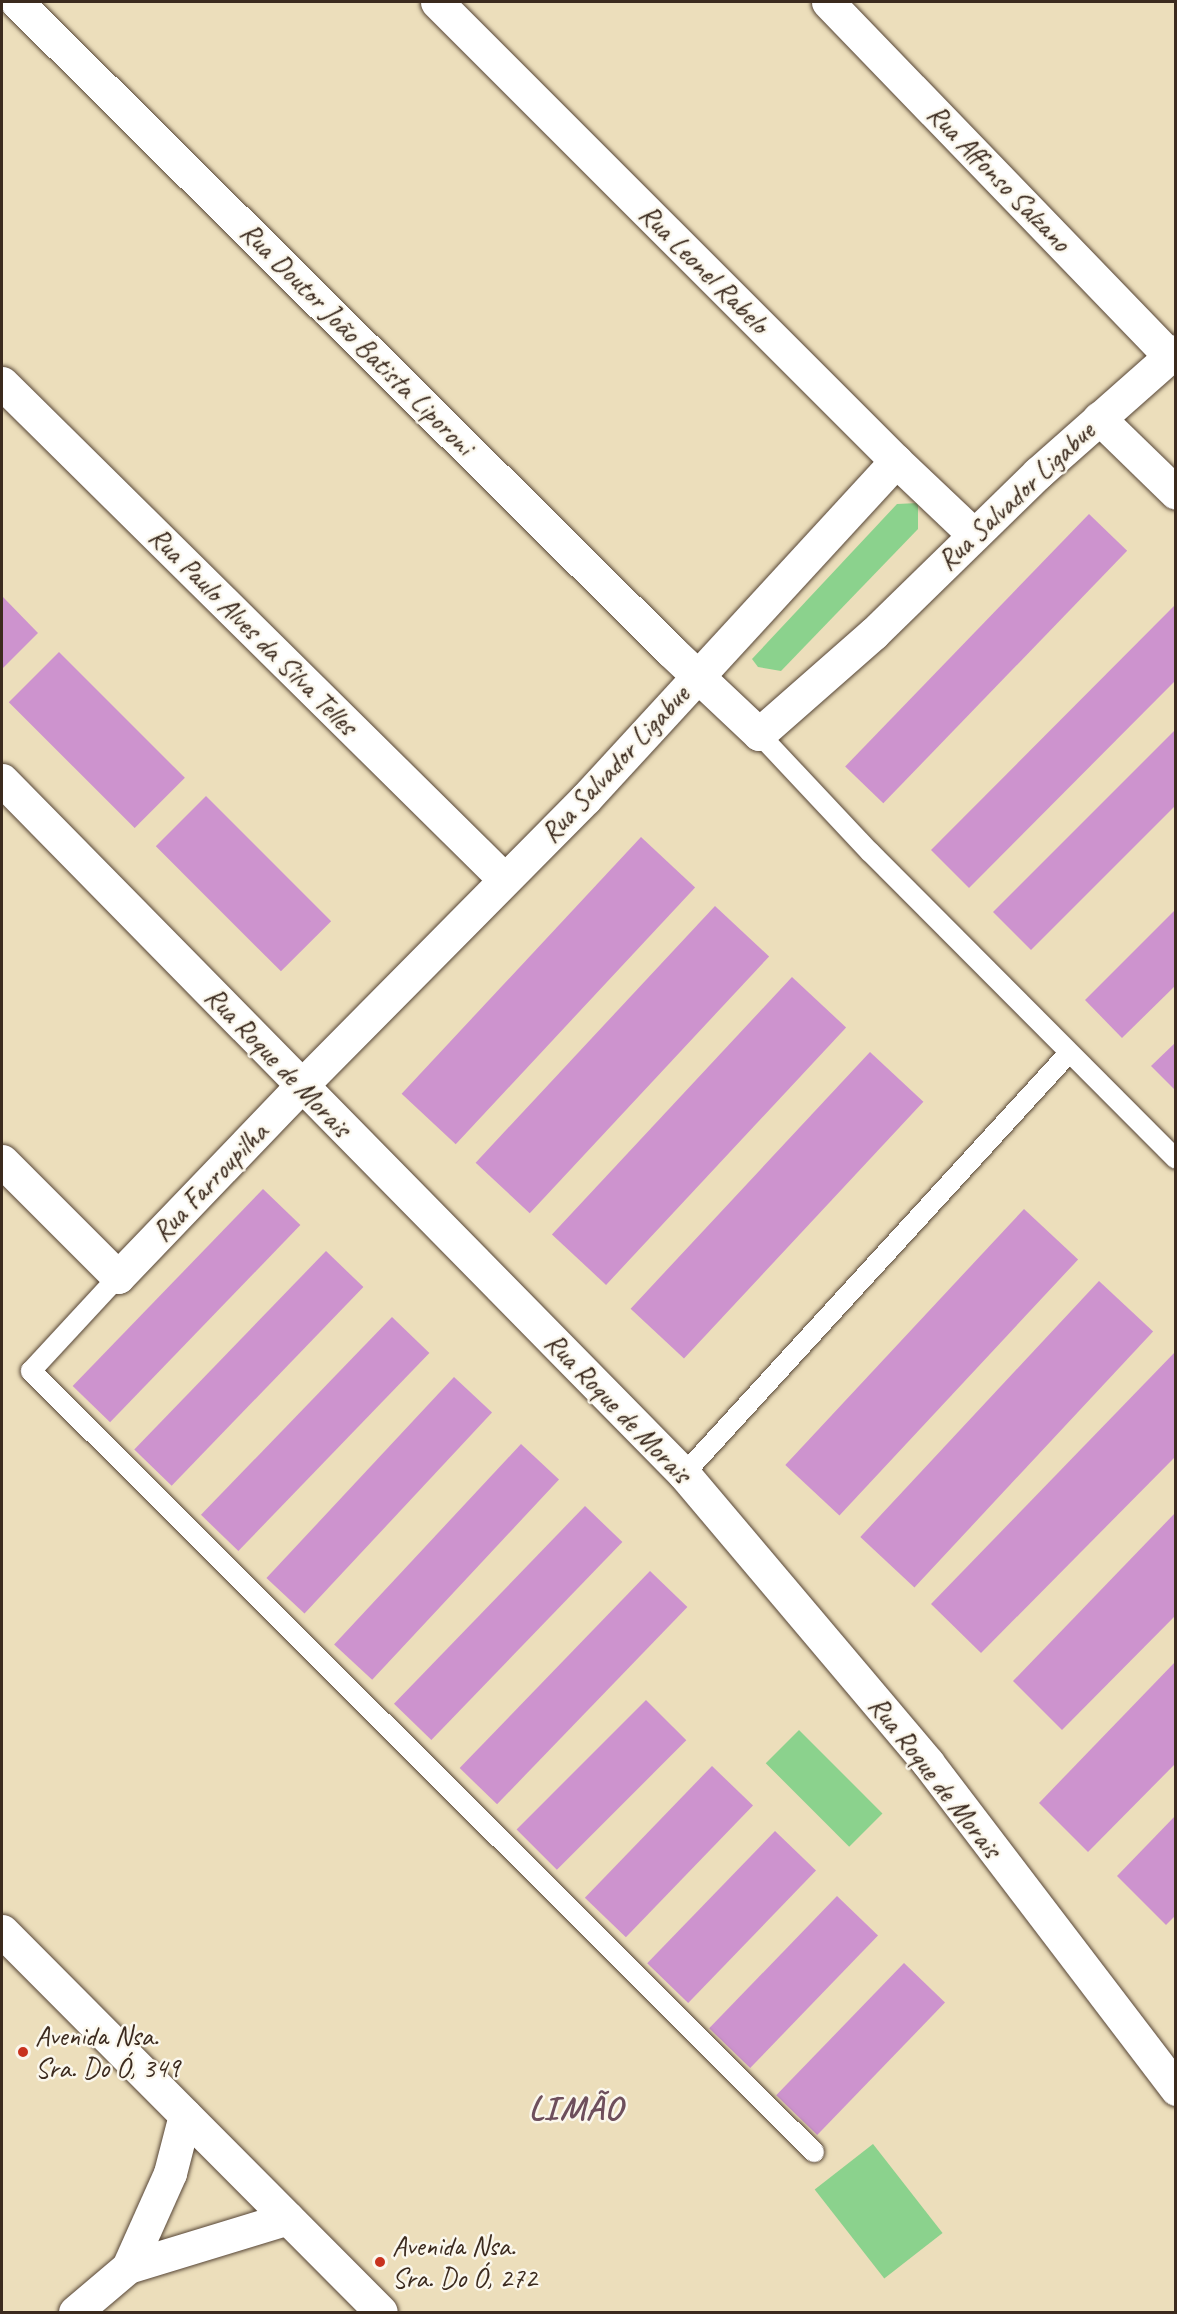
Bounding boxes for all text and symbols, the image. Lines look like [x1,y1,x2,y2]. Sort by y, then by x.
street label: Rua Affonso Salzano [920,97,1078,259]
street label: Rua Leonel Rabelo [632,197,776,341]
street label: Rua Doutor João Batista Liporoni [233,215,481,463]
street label: Rua Salvador Ligabue [931,415,1101,577]
street label: Rua Paulo Alves da Silva Telles [142,520,364,742]
street label: Rua Salvador Ligabue [534,679,696,849]
street label: Rua Roque de Morais [197,979,359,1145]
street label: Rua Farroupilha [145,1116,275,1248]
street label: Rua Roque de Morais [537,1325,699,1491]
street label: Rua Roque de Morais [861,1689,1009,1865]
place label: Avenida Nsa. Sra. Do Ó, 349 [35,2019,180,2085]
marker: Avenida Nsa. Sra. Do Ó, 349 [16,2045,30,2059]
district label: LIMÃO [529,2088,623,2128]
place label: Avenida Nsa. Sra. Do Ó, 272 [392,2229,537,2295]
marker: Avenida Nsa. Sra. Do Ó, 272 [373,2255,387,2269]

